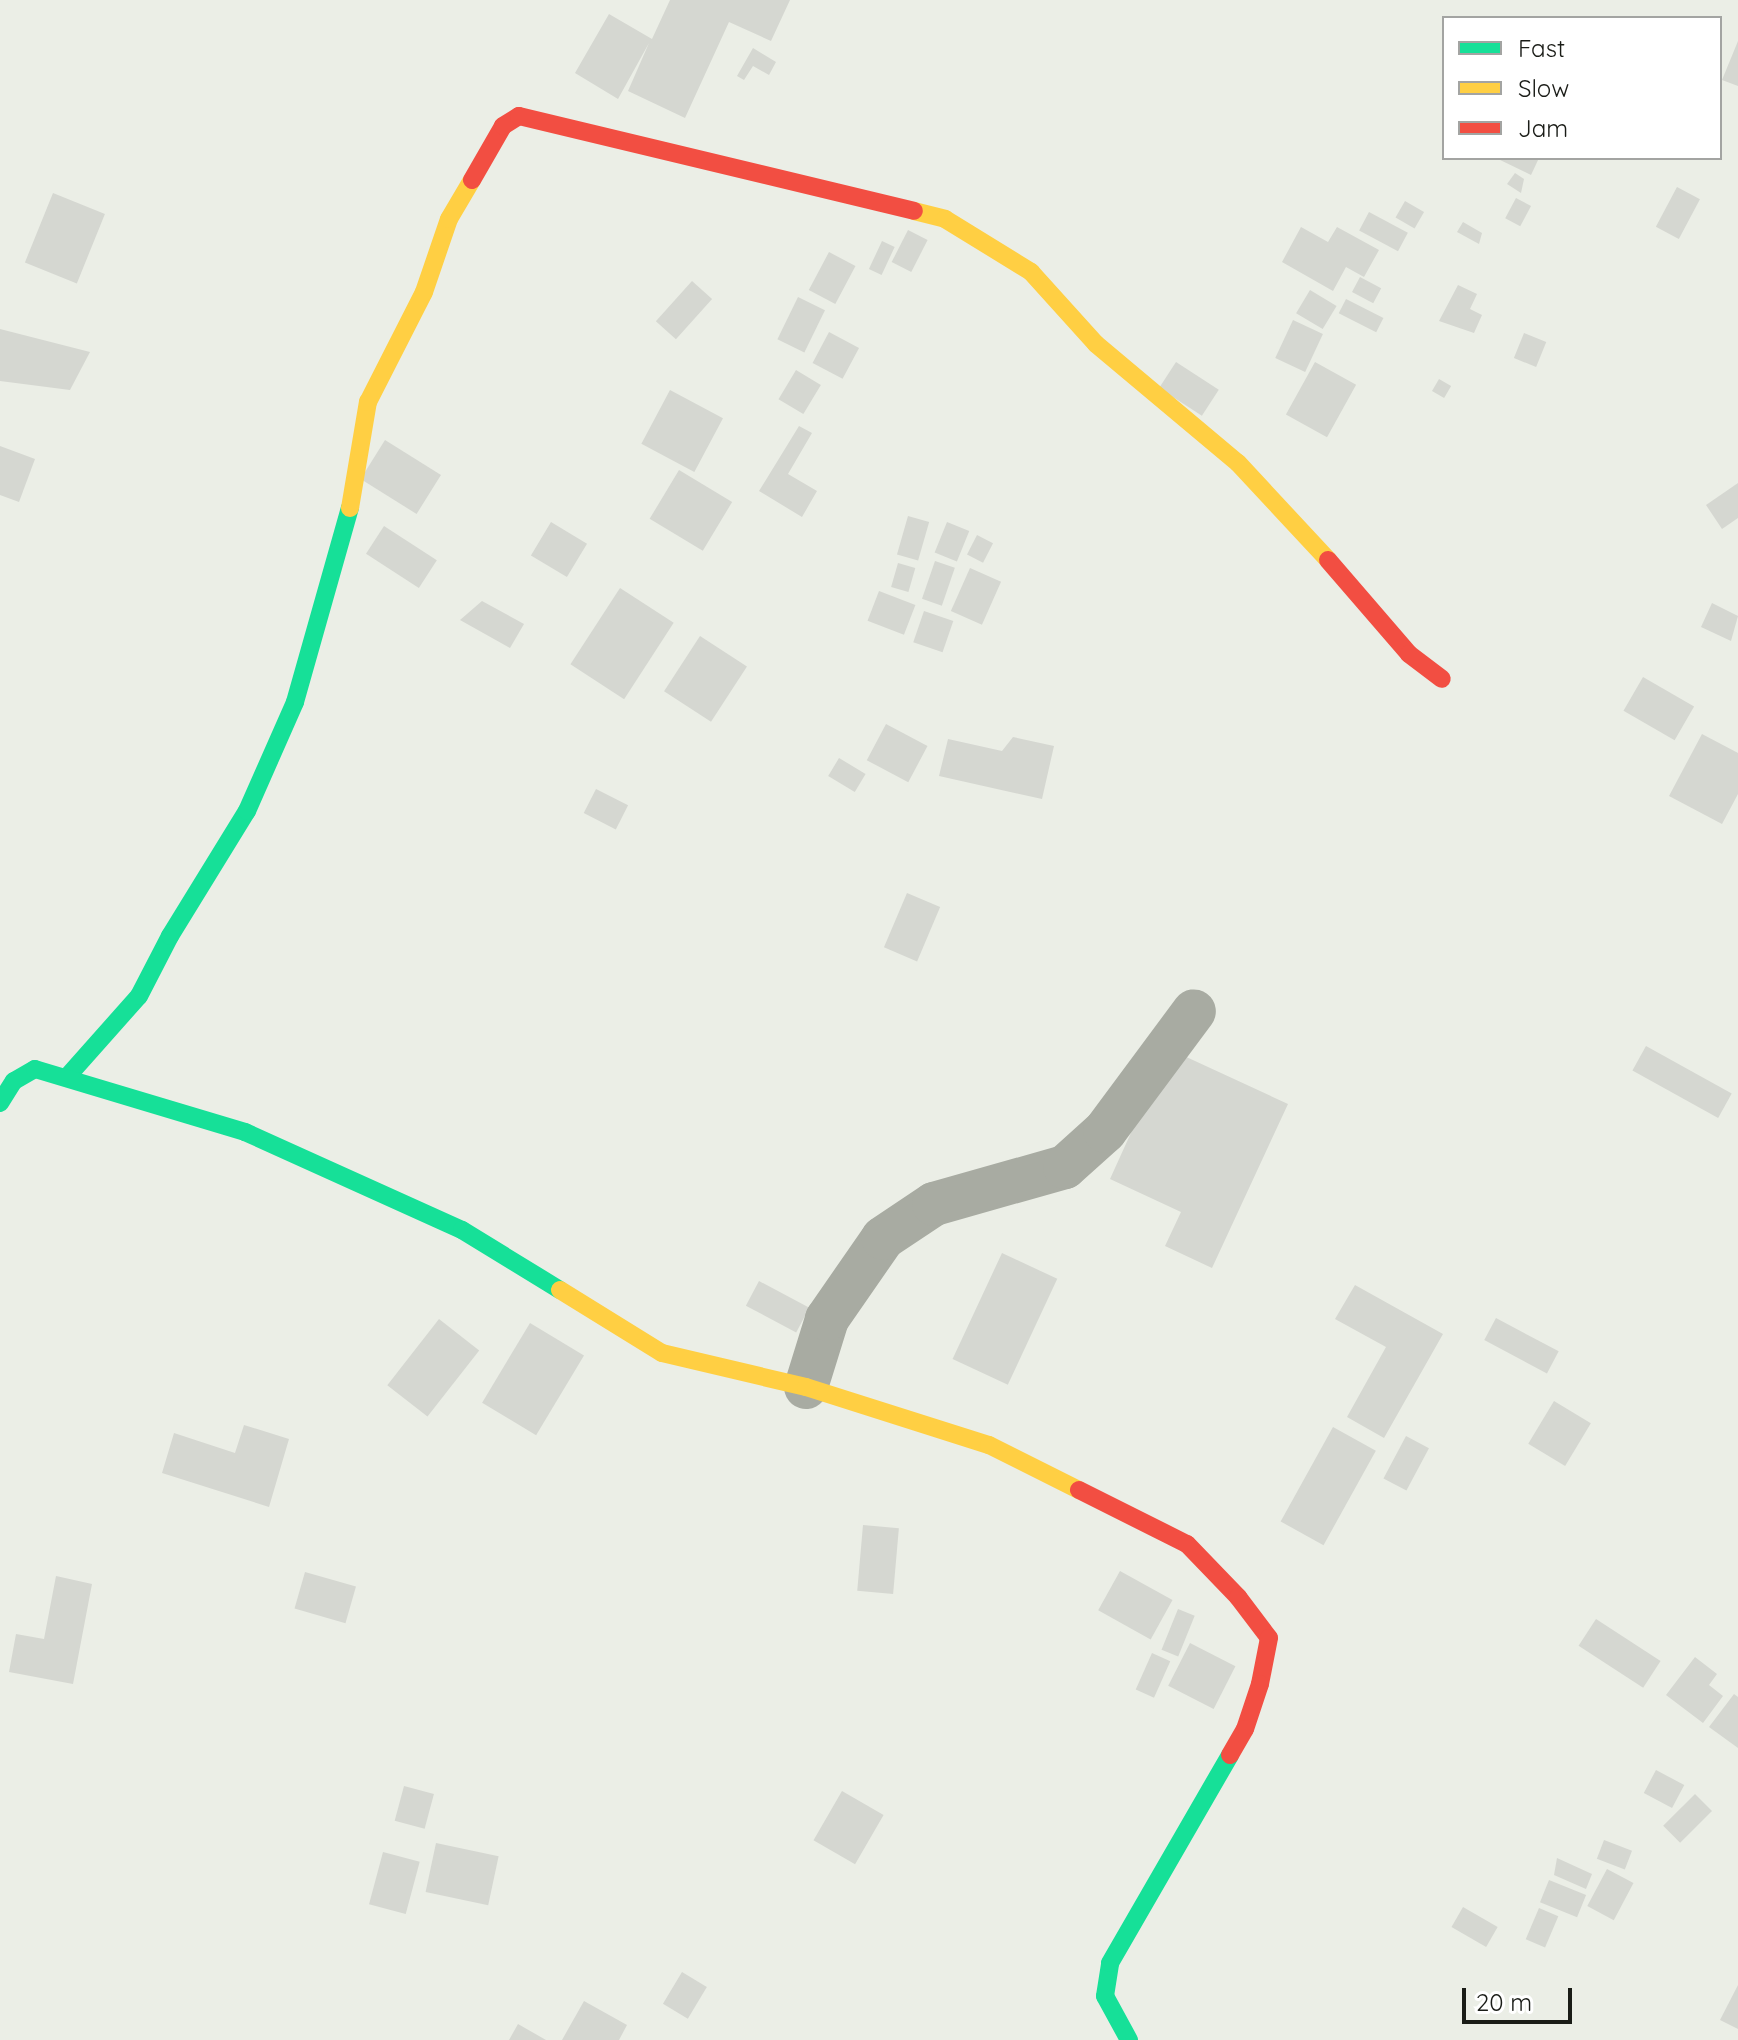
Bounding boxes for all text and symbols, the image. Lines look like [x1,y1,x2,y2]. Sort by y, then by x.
legend [1442,16,1722,160]
text: Fast [1518,33,1565,63]
text: Slow [1518,73,1569,103]
text: Jam [1518,113,1568,143]
scale bar [1466,1972,1576,2022]
text: 20 m [1476,1987,1532,2017]

